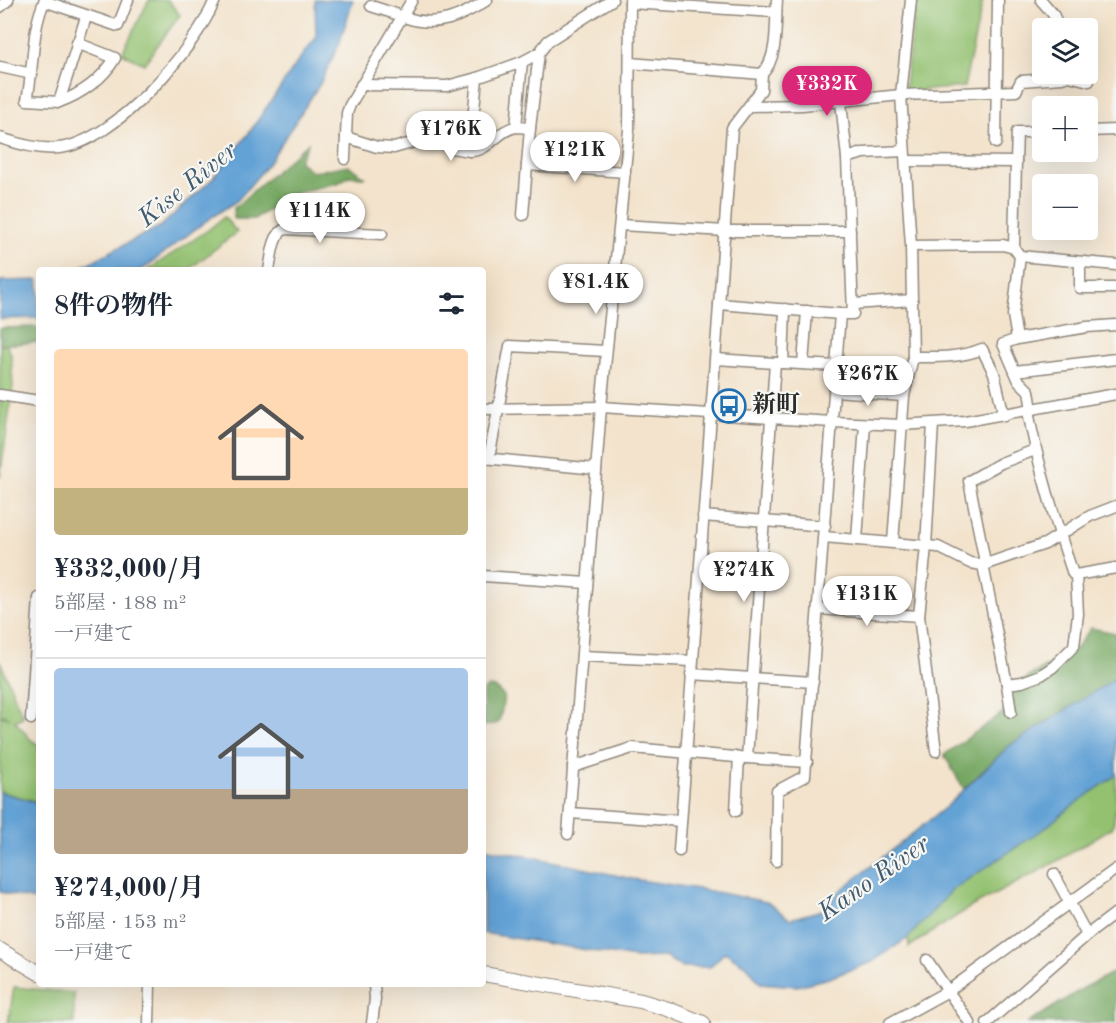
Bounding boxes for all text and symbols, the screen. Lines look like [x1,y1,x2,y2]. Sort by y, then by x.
map controls [1032,18,1098,240]
button: layers [1032,18,1098,84]
pin: ¥332K [785,66,869,117]
text: ¥332K [796,75,858,95]
button: + [1032,96,1098,162]
pin: ¥176K [409,111,493,162]
text: ¥176K [420,120,482,140]
pin: ¥121K [533,132,617,183]
water label: Kise River [133,137,243,233]
text: ¥121K [544,141,606,161]
button: − [1032,174,1098,240]
pin: ¥114K [278,193,362,244]
text: ¥114K [289,202,351,222]
pin: ¥81.4K [547,264,645,315]
text: ¥81.4K [562,273,630,293]
icon: filters [435,287,468,320]
text: 8件の物件 [54,294,173,320]
pin: ¥267K [826,356,910,407]
text: ¥267K [837,365,899,385]
icon: home [207,388,315,496]
bus stop icon: 新町 [711,388,747,424]
place label: 新町 [752,391,800,418]
pin: ¥274K [702,552,786,603]
text: ¥332,000/月 [54,557,205,583]
text: ¥274K [713,561,775,581]
pin: ¥131K [825,576,909,627]
text: ¥131K [836,585,898,605]
text: 5部屋 · 188 m² [54,594,186,614]
text: 一戸建て [54,625,134,645]
icon: home [207,707,315,815]
water label: Kano River [813,831,935,927]
text: ¥274,000/月 [54,876,205,902]
text: 5部屋 · 153 m² [54,913,186,933]
text: 一戸建て [54,944,134,964]

